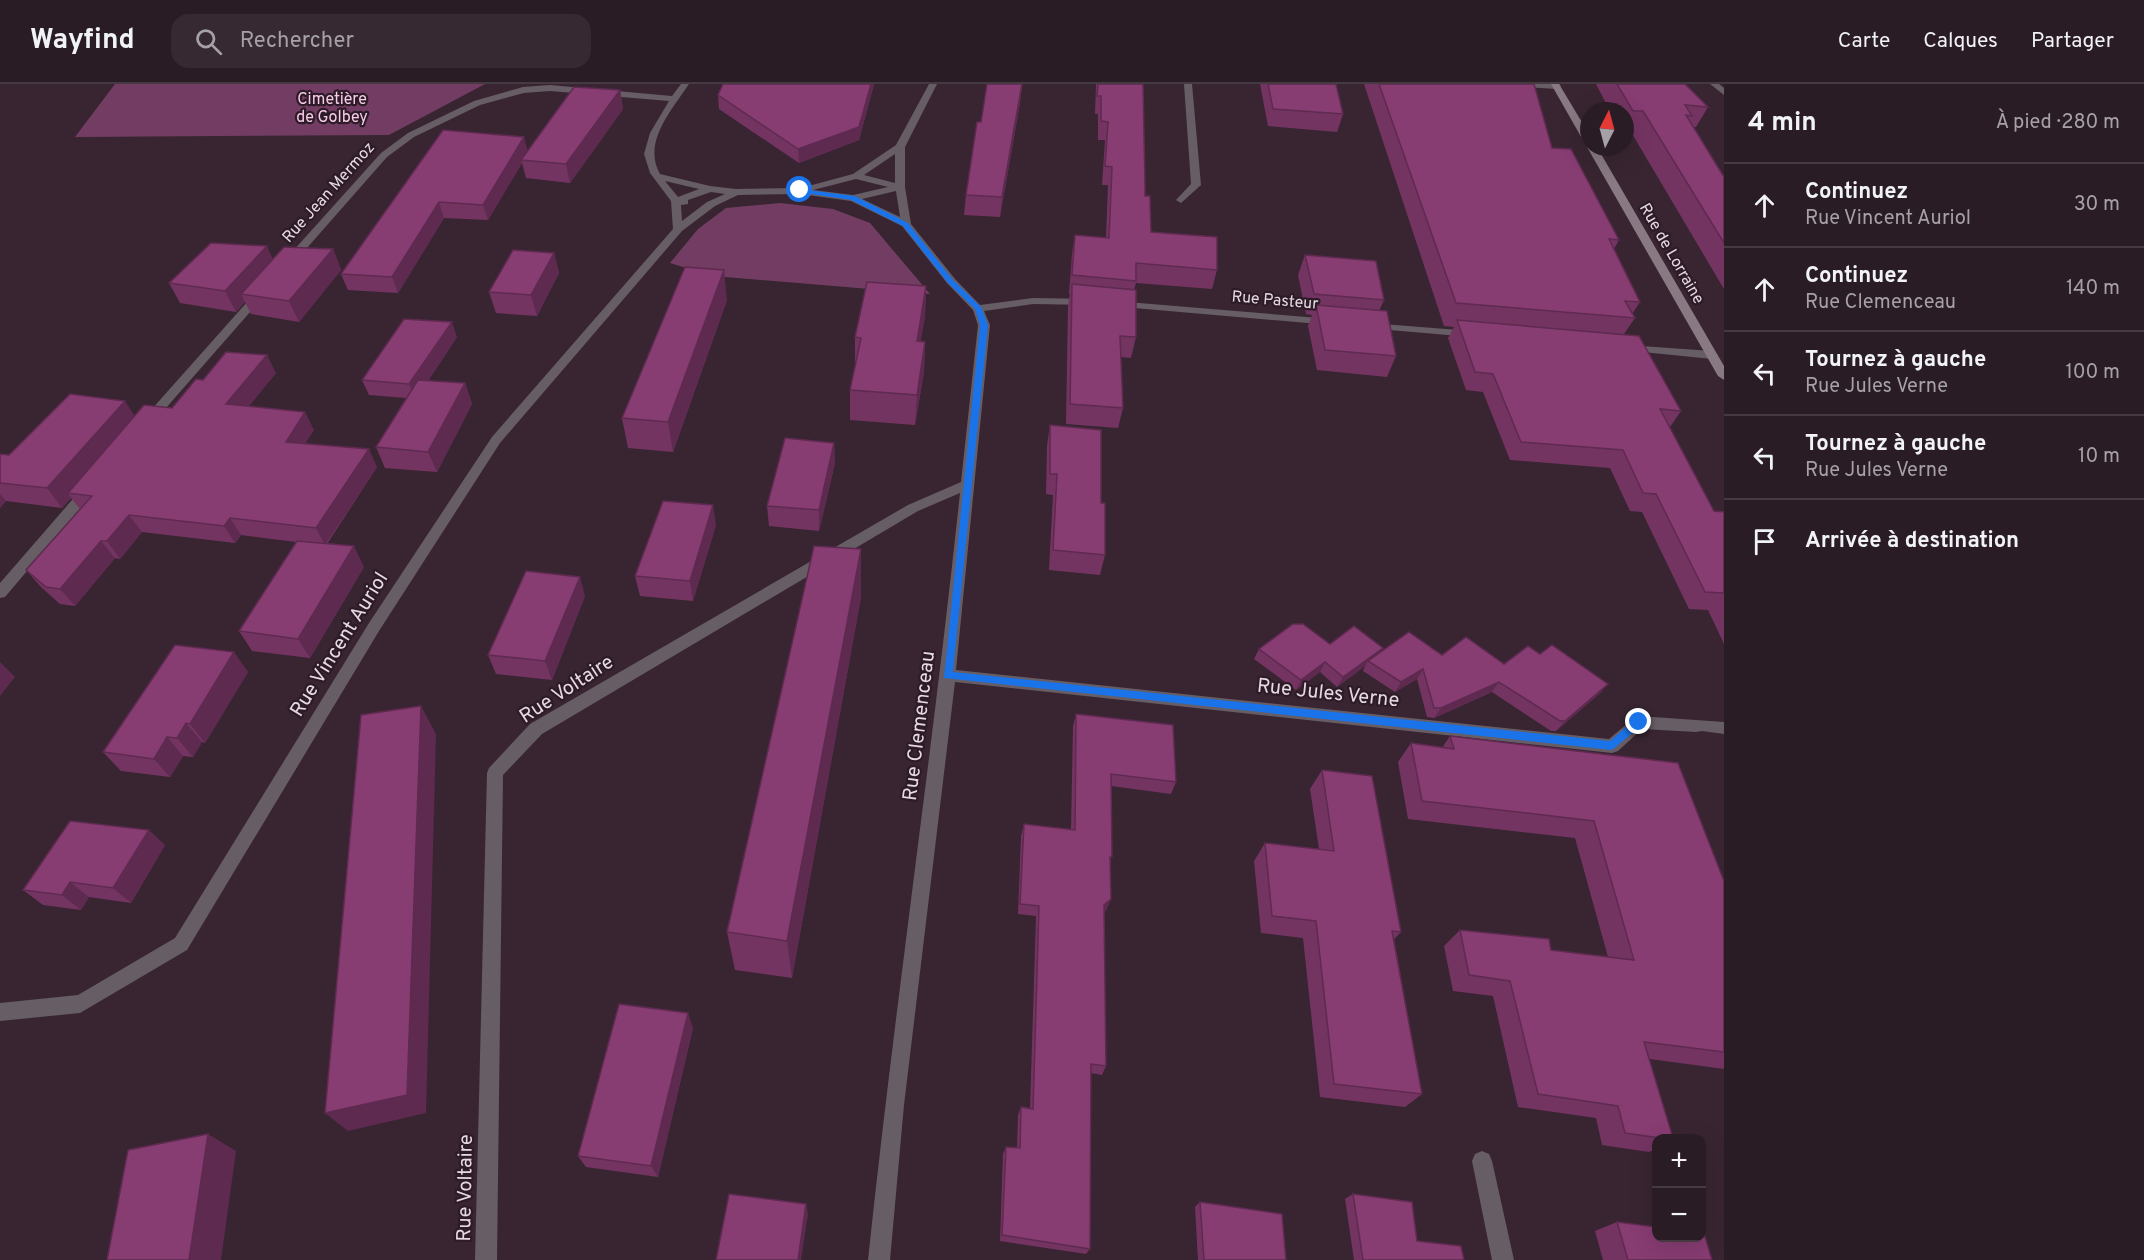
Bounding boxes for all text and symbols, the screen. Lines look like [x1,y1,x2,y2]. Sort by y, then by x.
search box [171,14,591,68]
text: Wayfind [30,23,135,59]
icon: search [192,25,225,58]
text: Rechercher [240,28,354,55]
text: Carte [1838,28,1890,55]
text: Calques [1923,28,1998,55]
text: Partager [2031,28,2114,55]
park label: Cimetière de Golbey [296,90,368,128]
north arrow [1580,102,1634,156]
text: 4 min [1748,107,1817,140]
text: À pied · 280 m [1996,110,2120,136]
street label: Rue Jean Mermoz [278,138,380,248]
route start [786,176,812,202]
text: Continuez [1805,179,1908,206]
icon: ahead [1748,189,1781,222]
text: 30 m [2074,192,2120,218]
street label: Rue de Lorraine [1634,200,1708,308]
text: Rue Vincent Auriol [1805,206,1971,232]
text: Continuez [1805,263,1908,290]
icon: ahead [1748,273,1781,306]
text: 140 m [2066,276,2120,302]
street label: Rue Pasteur [1231,287,1319,315]
text: Rue Clemenceau [1805,290,1956,316]
text: Tournez à gauche [1805,347,1986,374]
icon: left [1748,357,1781,390]
text: 100 m [2065,360,2120,386]
text: Rue Jules Verne [1805,374,1948,400]
text: Tournez à gauche [1805,431,1986,458]
icon: left [1748,441,1781,474]
text: 10 m [2078,444,2120,470]
text: Rue Jules Verne [1805,458,1948,484]
icon: arrive [1748,525,1781,558]
text: Arrivée à destination [1805,528,2019,555]
street label: Rue Vincent Auriol [285,568,395,722]
street label: Rue Clemenceau [898,649,942,803]
street label: Rue Voltaire [515,650,619,730]
street label: Rue Jules Verne [1256,674,1400,714]
route end [1625,708,1651,734]
street label: Rue Voltaire [452,1134,480,1242]
map controls [1652,1134,1706,1242]
button: + [1652,1134,1706,1188]
button: − [1652,1188,1706,1242]

